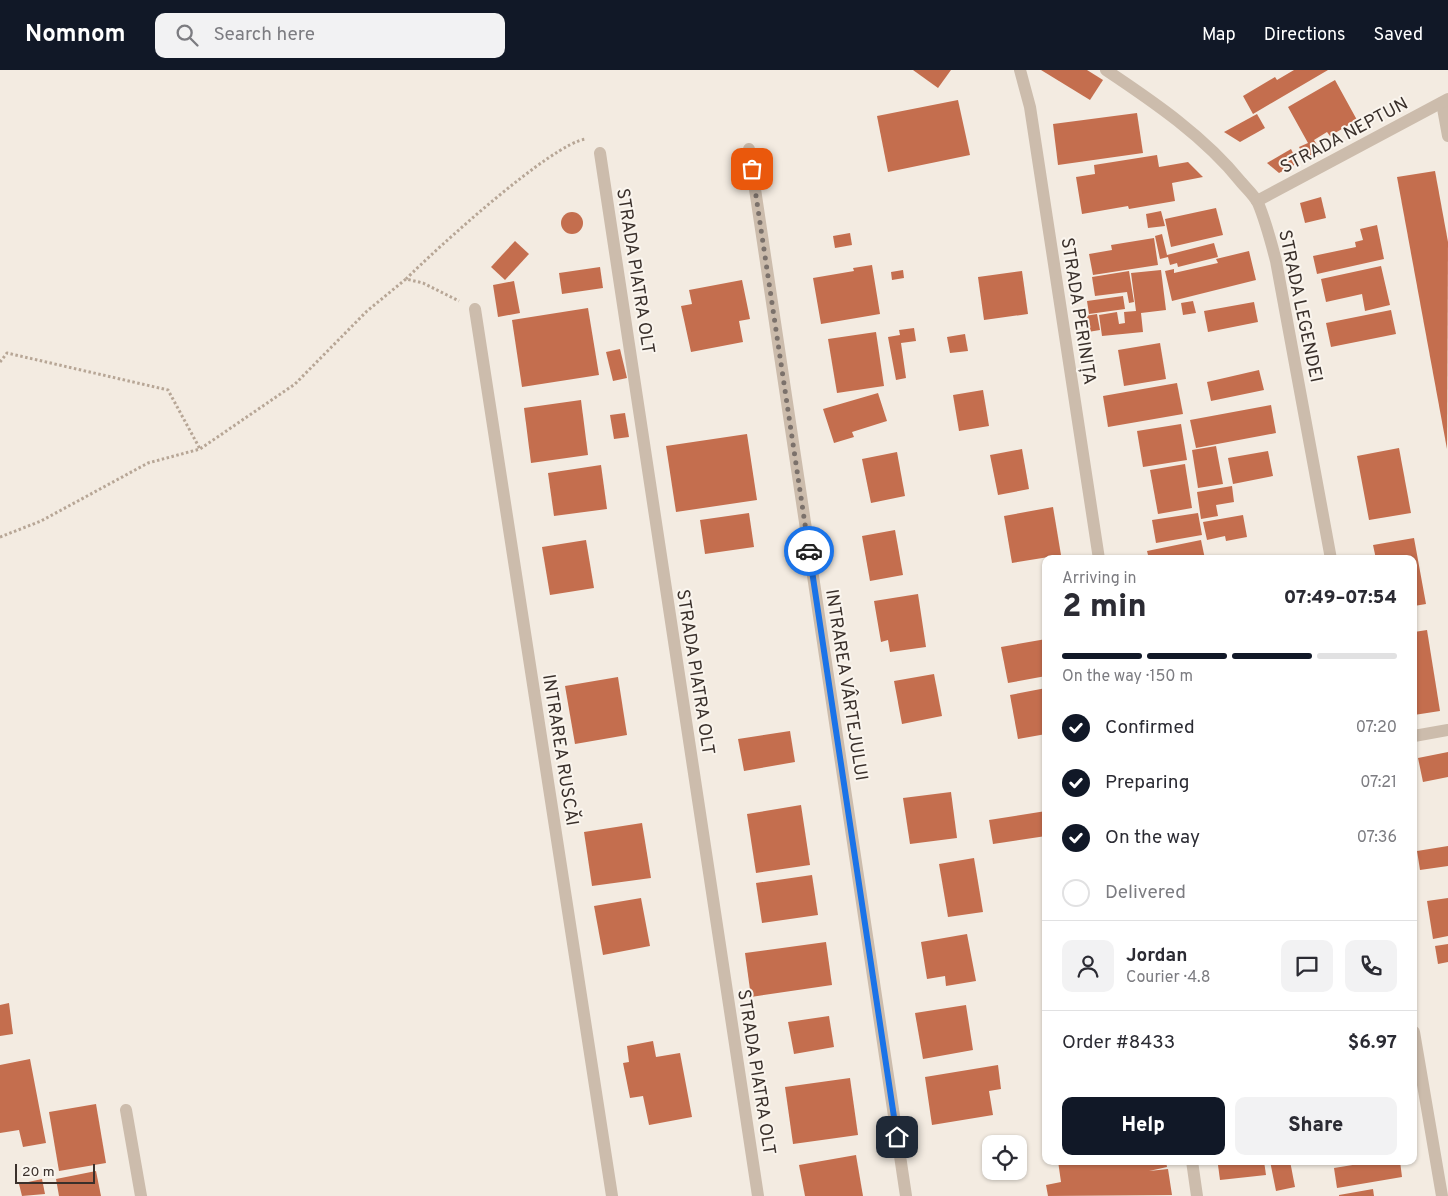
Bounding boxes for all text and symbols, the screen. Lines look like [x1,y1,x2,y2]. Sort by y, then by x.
search box [155,13,505,58]
text: Nomnom [25,20,125,50]
icon: search [173,21,201,49]
text: Search here [213,23,315,47]
text: Map [1202,24,1236,47]
text: Directions [1264,24,1346,47]
text: Saved [1374,24,1423,47]
street label: STRADA NEPTUN [1277,93,1413,180]
pin [731,148,773,190]
icon: bag [738,155,766,183]
street label: STRADA PIATRA OLT [610,187,659,356]
street label: STRADA LEGENDEI [1272,228,1327,385]
street label: STRADA PERINIȚA [1055,236,1101,387]
courier [784,526,834,576]
icon: car [795,537,823,565]
text: Arriving in [1062,569,1137,589]
text: 07:49–07:54 [1284,586,1397,610]
street label: STRADA PIATRA OLT [670,588,719,757]
street label: INTRAREA VÂRTEJULUI [819,588,874,783]
text: 2 min [1062,588,1147,628]
text: On the way · 150 m [1062,667,1193,687]
street label: INTRAREA RUSCĂI [536,672,585,828]
icon: check [1062,714,1090,742]
text: Confirmed [1105,716,1195,740]
text: 07:20 [1356,718,1397,738]
icon: check [1062,769,1090,797]
text: Preparing [1105,771,1189,795]
text: 07:21 [1360,773,1397,793]
icon: check [1062,824,1090,852]
text: On the way [1105,826,1200,850]
text: 07:36 [1357,828,1397,848]
text: Delivered [1105,881,1186,905]
button: person [1062,940,1114,992]
button: chat [1281,940,1333,992]
button: phone [1345,940,1397,992]
text: Jordan [1126,944,1188,968]
text: Courier · 4.8 [1126,968,1210,988]
street label: STRADA PIATRA OLT [731,988,780,1157]
text: Order #8433 [1062,1031,1175,1055]
text: $6.97 [1348,1031,1397,1055]
button: Help [1062,1097,1225,1155]
button: Share [1235,1097,1397,1155]
pin [876,1116,918,1158]
icon: home [883,1123,911,1151]
map controls [982,1135,1027,1180]
button: locate [982,1135,1027,1180]
scale bar [15,1161,95,1184]
text: 20 m [22,1164,55,1181]

